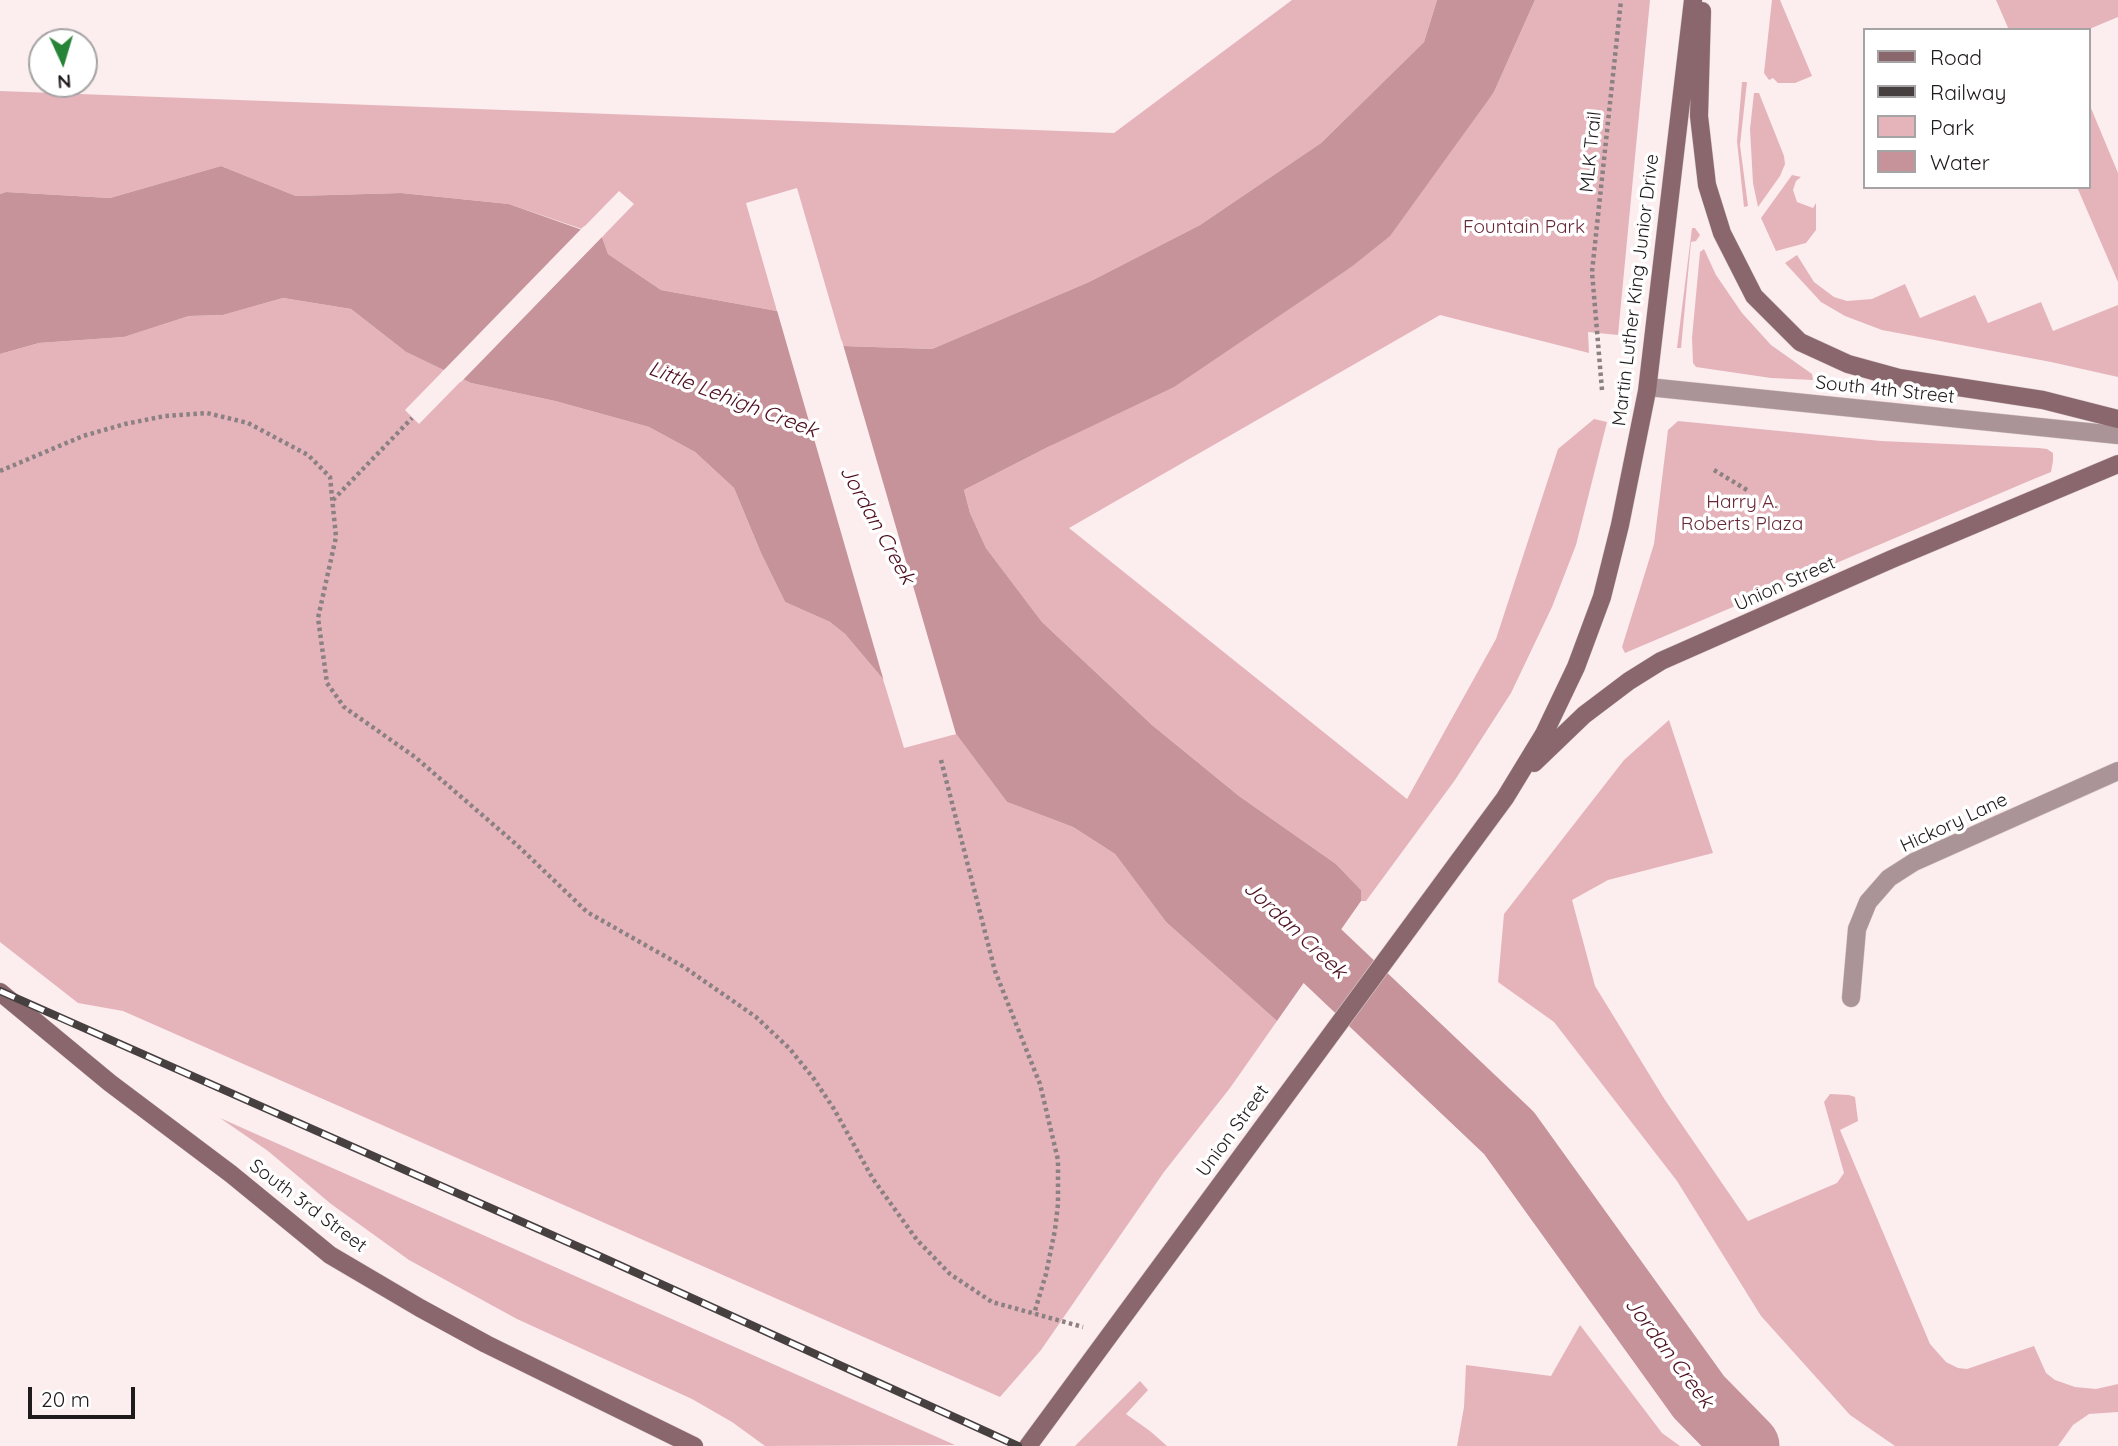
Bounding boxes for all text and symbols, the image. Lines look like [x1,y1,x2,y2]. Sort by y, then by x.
north arrow [28,28,98,98]
legend [1862,28,2090,189]
text: Road [1930,44,1982,70]
text: N [57,69,72,94]
text: Railway [1930,79,2006,105]
street label: MLK Trail [1575,110,1607,194]
text: Park [1930,114,1974,140]
text: Water [1930,149,1990,175]
street label: Martin Luther King Junior Drive [1608,153,1664,427]
park label: Fountain Park [1463,216,1585,238]
water label: Little Lehigh Creek [645,356,821,444]
street label: South 4th Street [1814,371,1956,409]
water label: Jordan Creek [834,461,920,589]
park label: Harry A. Roberts Plaza [1681,491,1803,535]
street label: Union Street [1731,552,1839,616]
street label: Hickory Lane [1897,788,2011,858]
water label: Jordan Creek [1238,876,1352,984]
street label: Union Street [1192,1081,1274,1181]
street label: South 3rd Street [245,1155,371,1257]
water label: Jordan Creek [1619,1293,1719,1413]
scale bar [32,1372,138,1416]
text: 20 m [41,1386,90,1412]

